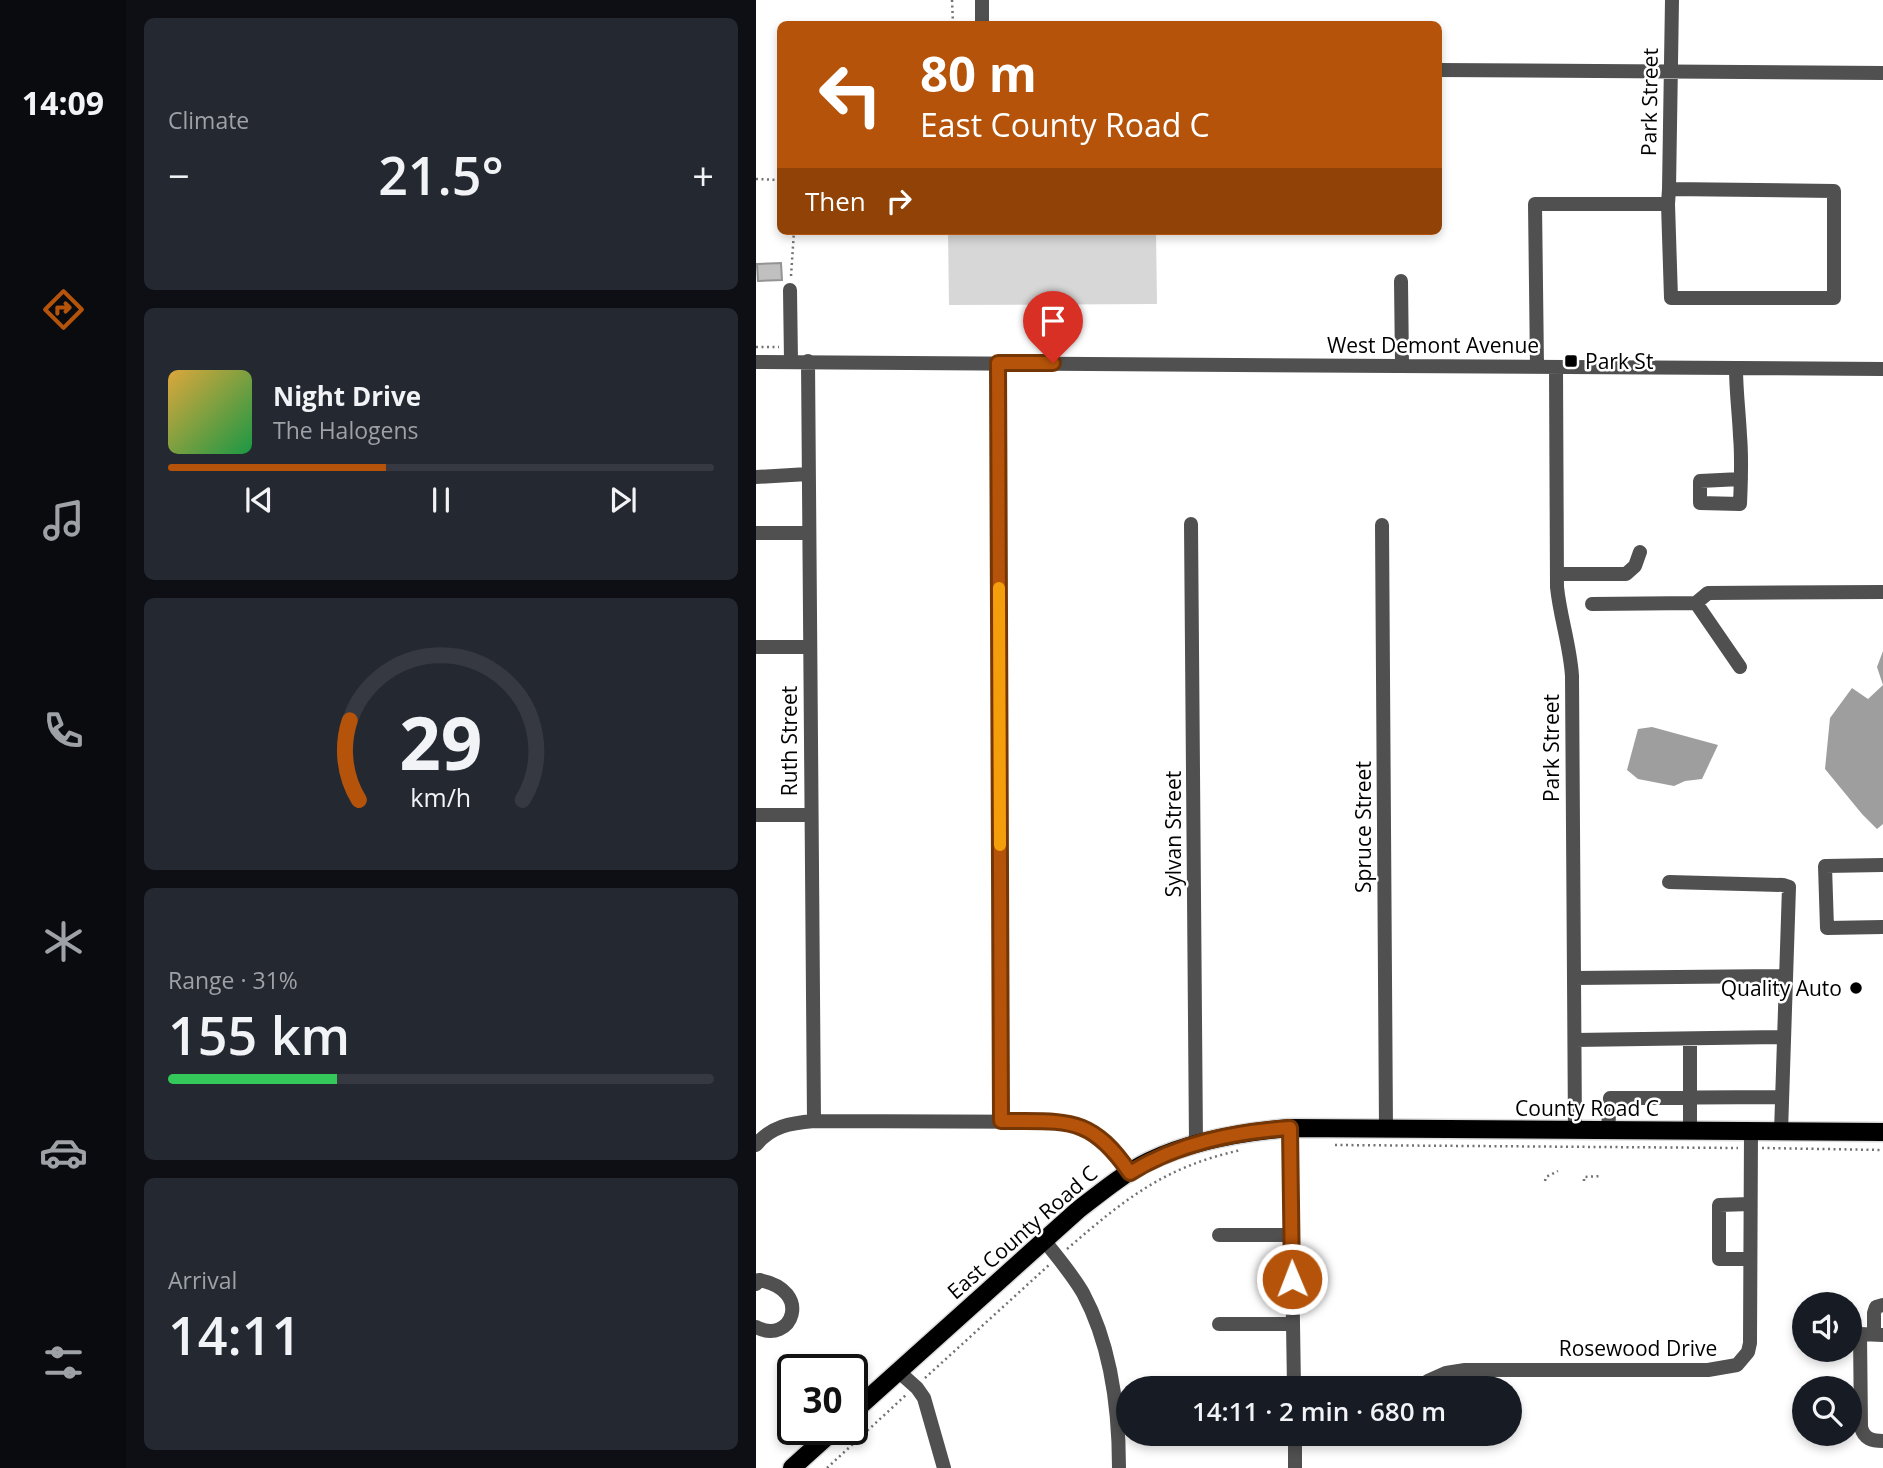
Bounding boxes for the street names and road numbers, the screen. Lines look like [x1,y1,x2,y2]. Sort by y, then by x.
street label: Park Street [1634,48,1664,156]
street label: West Demont Avenue [1327,331,1539,359]
street label: Ruth Street [775,686,803,796]
street label: Park Street [1537,694,1565,802]
street label: Spruce Street [1349,761,1377,893]
street label: Sylvan Street [1159,771,1187,897]
street label: County Road C [1515,1094,1659,1122]
street label: East County Road C [941,1159,1103,1305]
street label: Rosewood Drive [1559,1334,1717,1362]

